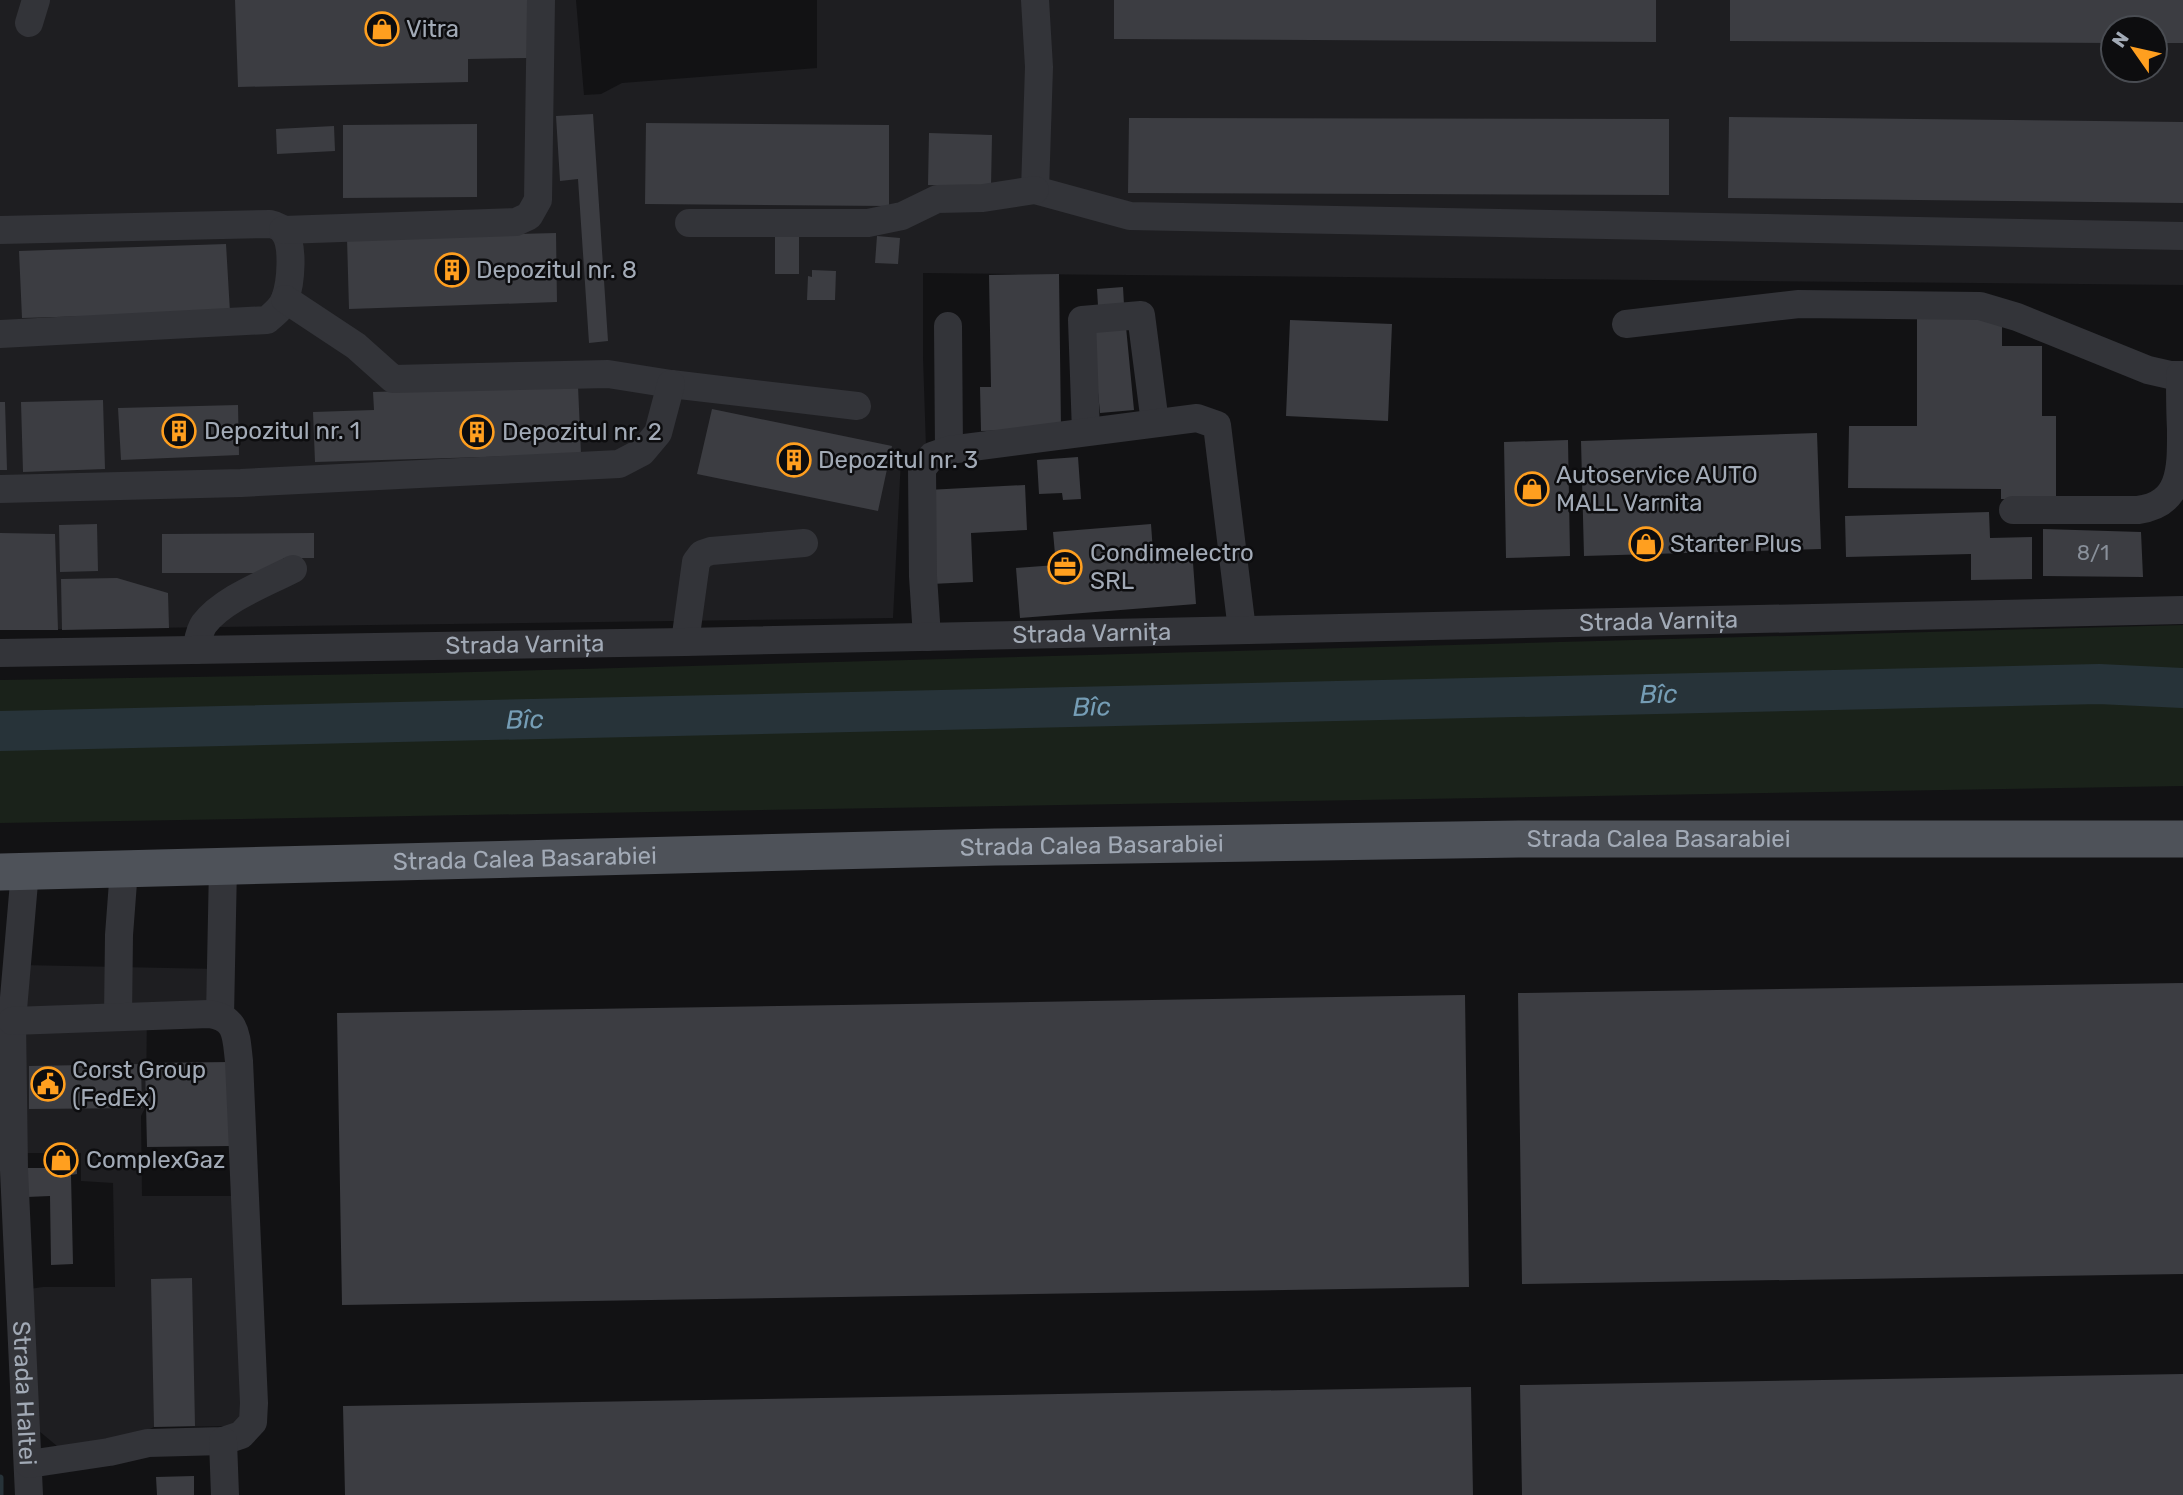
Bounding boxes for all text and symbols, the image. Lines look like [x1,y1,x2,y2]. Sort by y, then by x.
shop icon: Vitra [363,10,401,48]
north arrow [2099,14,2169,84]
place label: Vitra [406,15,459,43]
text: N [2107,28,2134,52]
building icon: Depozitul nr. 8 [433,251,471,289]
place label: Depozitul nr. 8 [476,256,637,284]
building icon: Depozitul nr. 1 [160,412,198,450]
building icon: Depozitul nr. 2 [458,413,496,451]
place label: Depozitul nr. 1 [204,417,360,445]
place label: Depozitul nr. 2 [502,418,662,446]
building icon: Depozitul nr. 3 [775,441,813,479]
place label: Depozitul nr. 3 [818,446,978,474]
place label: Autoservice AUTO MALL Varnita [1556,461,1758,517]
shop icon: Autoservice AUTO MALL Varnita [1513,470,1551,508]
shop icon: Starter Plus [1627,525,1665,563]
place label: Starter Plus [1670,530,1802,558]
place label: Condimelectro SRL [1090,539,1254,595]
house number: 8/1 [2077,540,2109,565]
office icon: Condimelectro SRL [1046,548,1084,586]
street label: Strada Varnița [1579,606,1738,637]
street label: Strada Varnița [1012,618,1172,649]
street label: Strada Varnița [445,629,605,660]
water label: Bîc [1639,678,1678,710]
water label: Bîc [1072,691,1111,722]
water label: Bîc [505,703,544,735]
street label: Strada Calea Basarabiei [1527,825,1791,853]
street label: Strada Calea Basarabiei [959,830,1224,862]
street label: Strada Calea Basarabiei [393,842,657,876]
place label: Corst Group (FedEx) [72,1056,206,1112]
public building icon: Corst Group (FedEx) [29,1065,67,1103]
shop icon: ComplexGaz [42,1141,80,1179]
place label: ComplexGaz [86,1146,225,1174]
street label: Strada Haltei [7,1320,42,1466]

